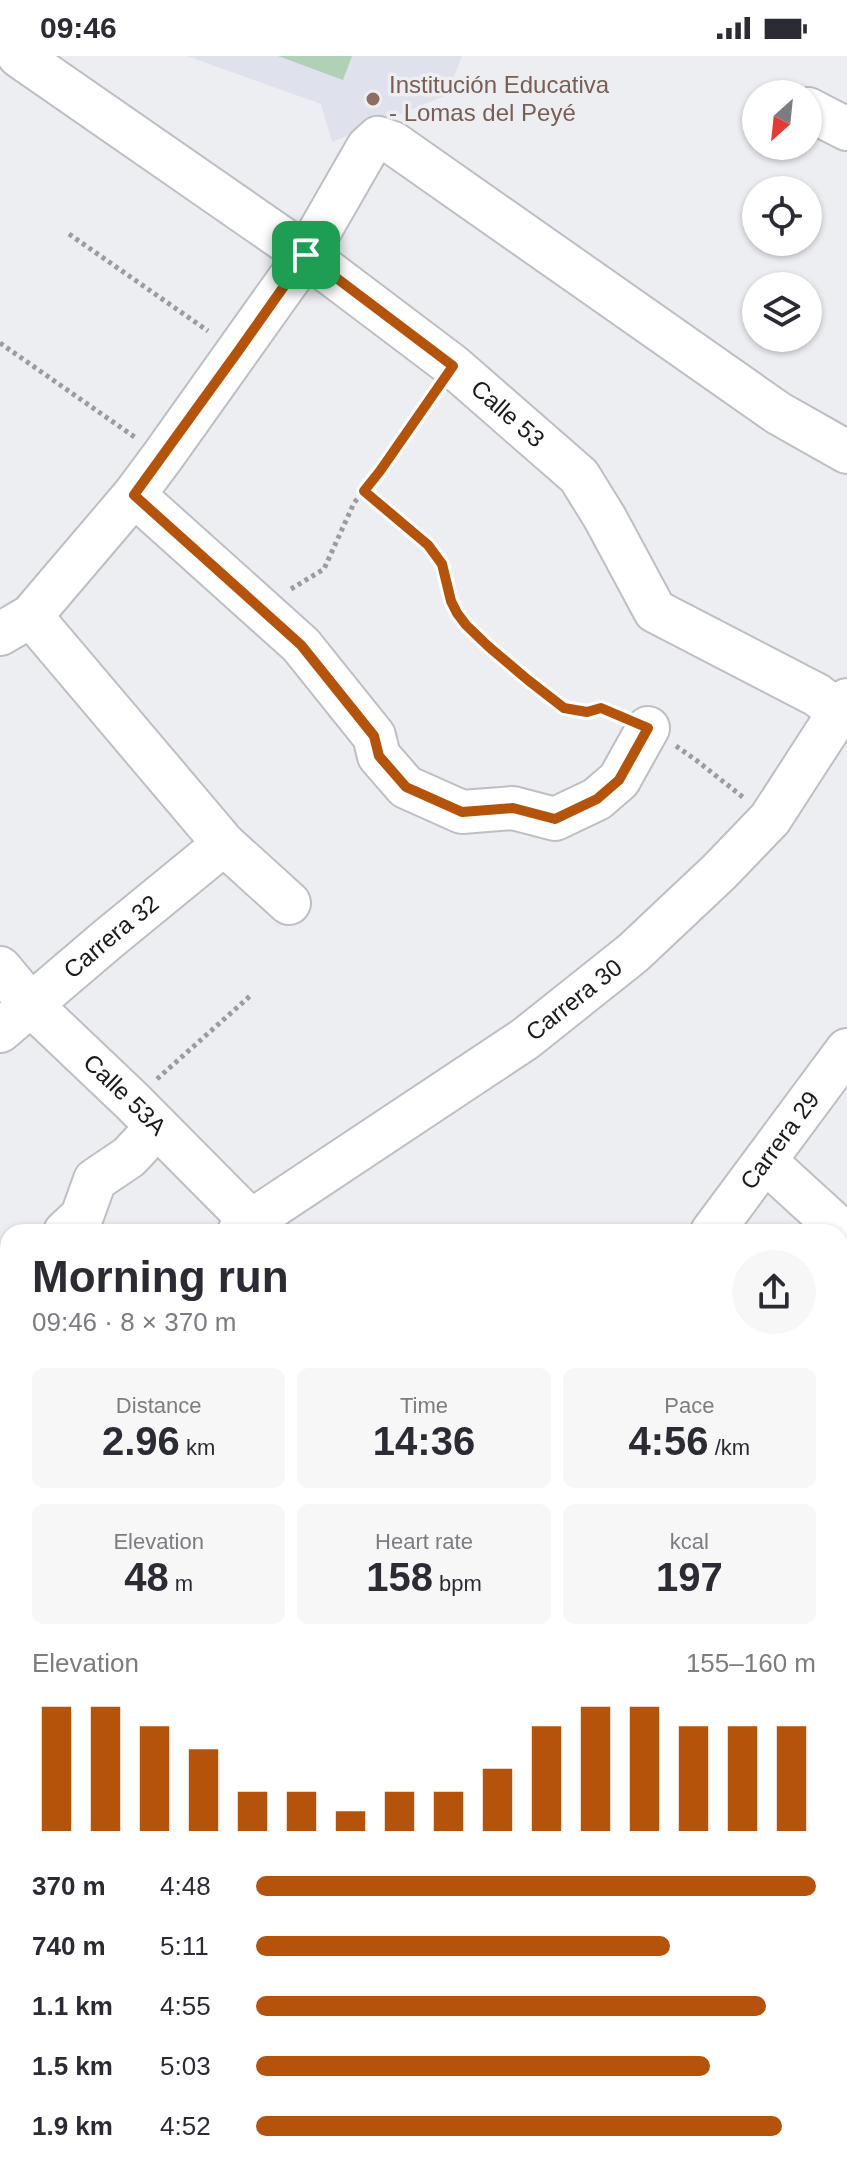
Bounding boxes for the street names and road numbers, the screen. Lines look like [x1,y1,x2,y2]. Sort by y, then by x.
street label: Calle 53 [466,374,550,452]
street label: Carrera 32 [58,889,164,983]
street label: Carrera 30 [520,953,627,1046]
street label: Calle 53A [78,1048,172,1140]
street label: Carrera 29 [734,1086,825,1194]

